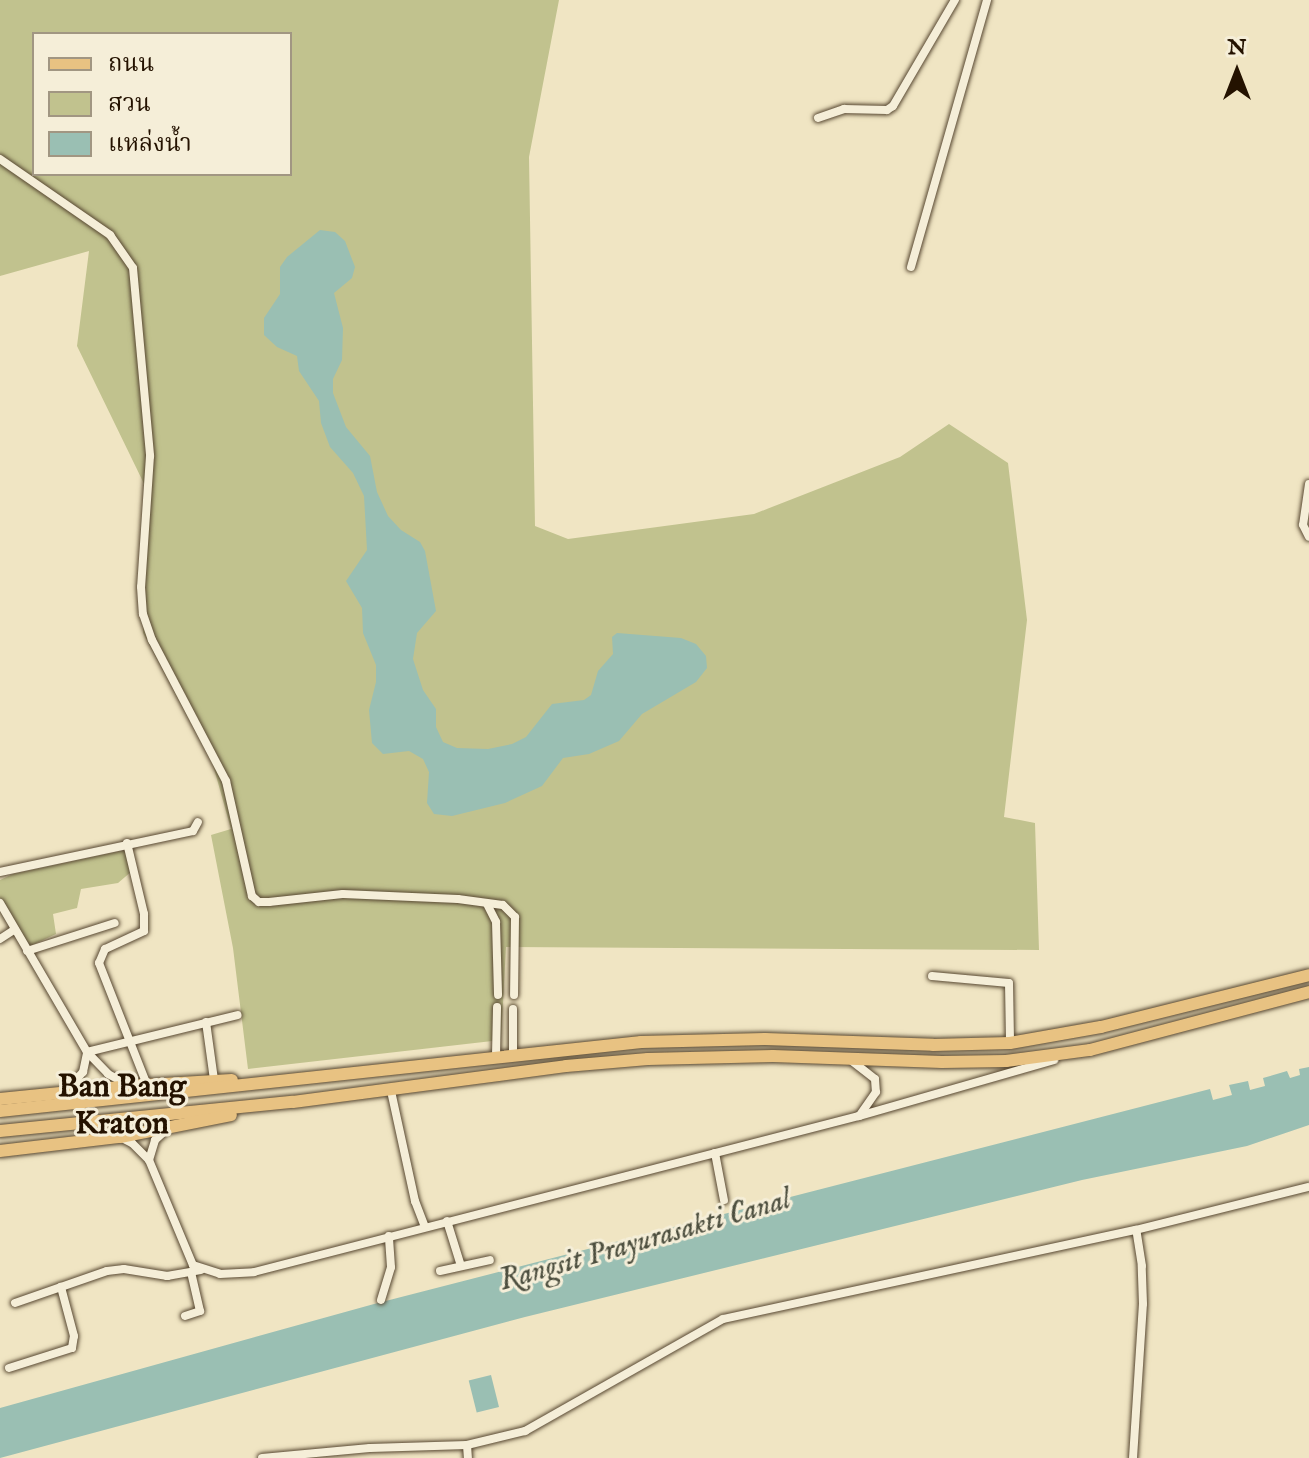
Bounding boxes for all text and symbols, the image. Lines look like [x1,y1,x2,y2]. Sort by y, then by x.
legend [32,32,292,176]
north arrow [1197,32,1277,112]
text: N [1227,34,1247,62]
text: ถนน [108,49,154,80]
text: สวน [108,89,151,120]
text: แหล่งน้ำ [108,129,192,160]
district label: Ban Bang Kraton [58,1070,186,1145]
water label: Rangsit Prayurasakti Canal [495,1182,795,1300]

